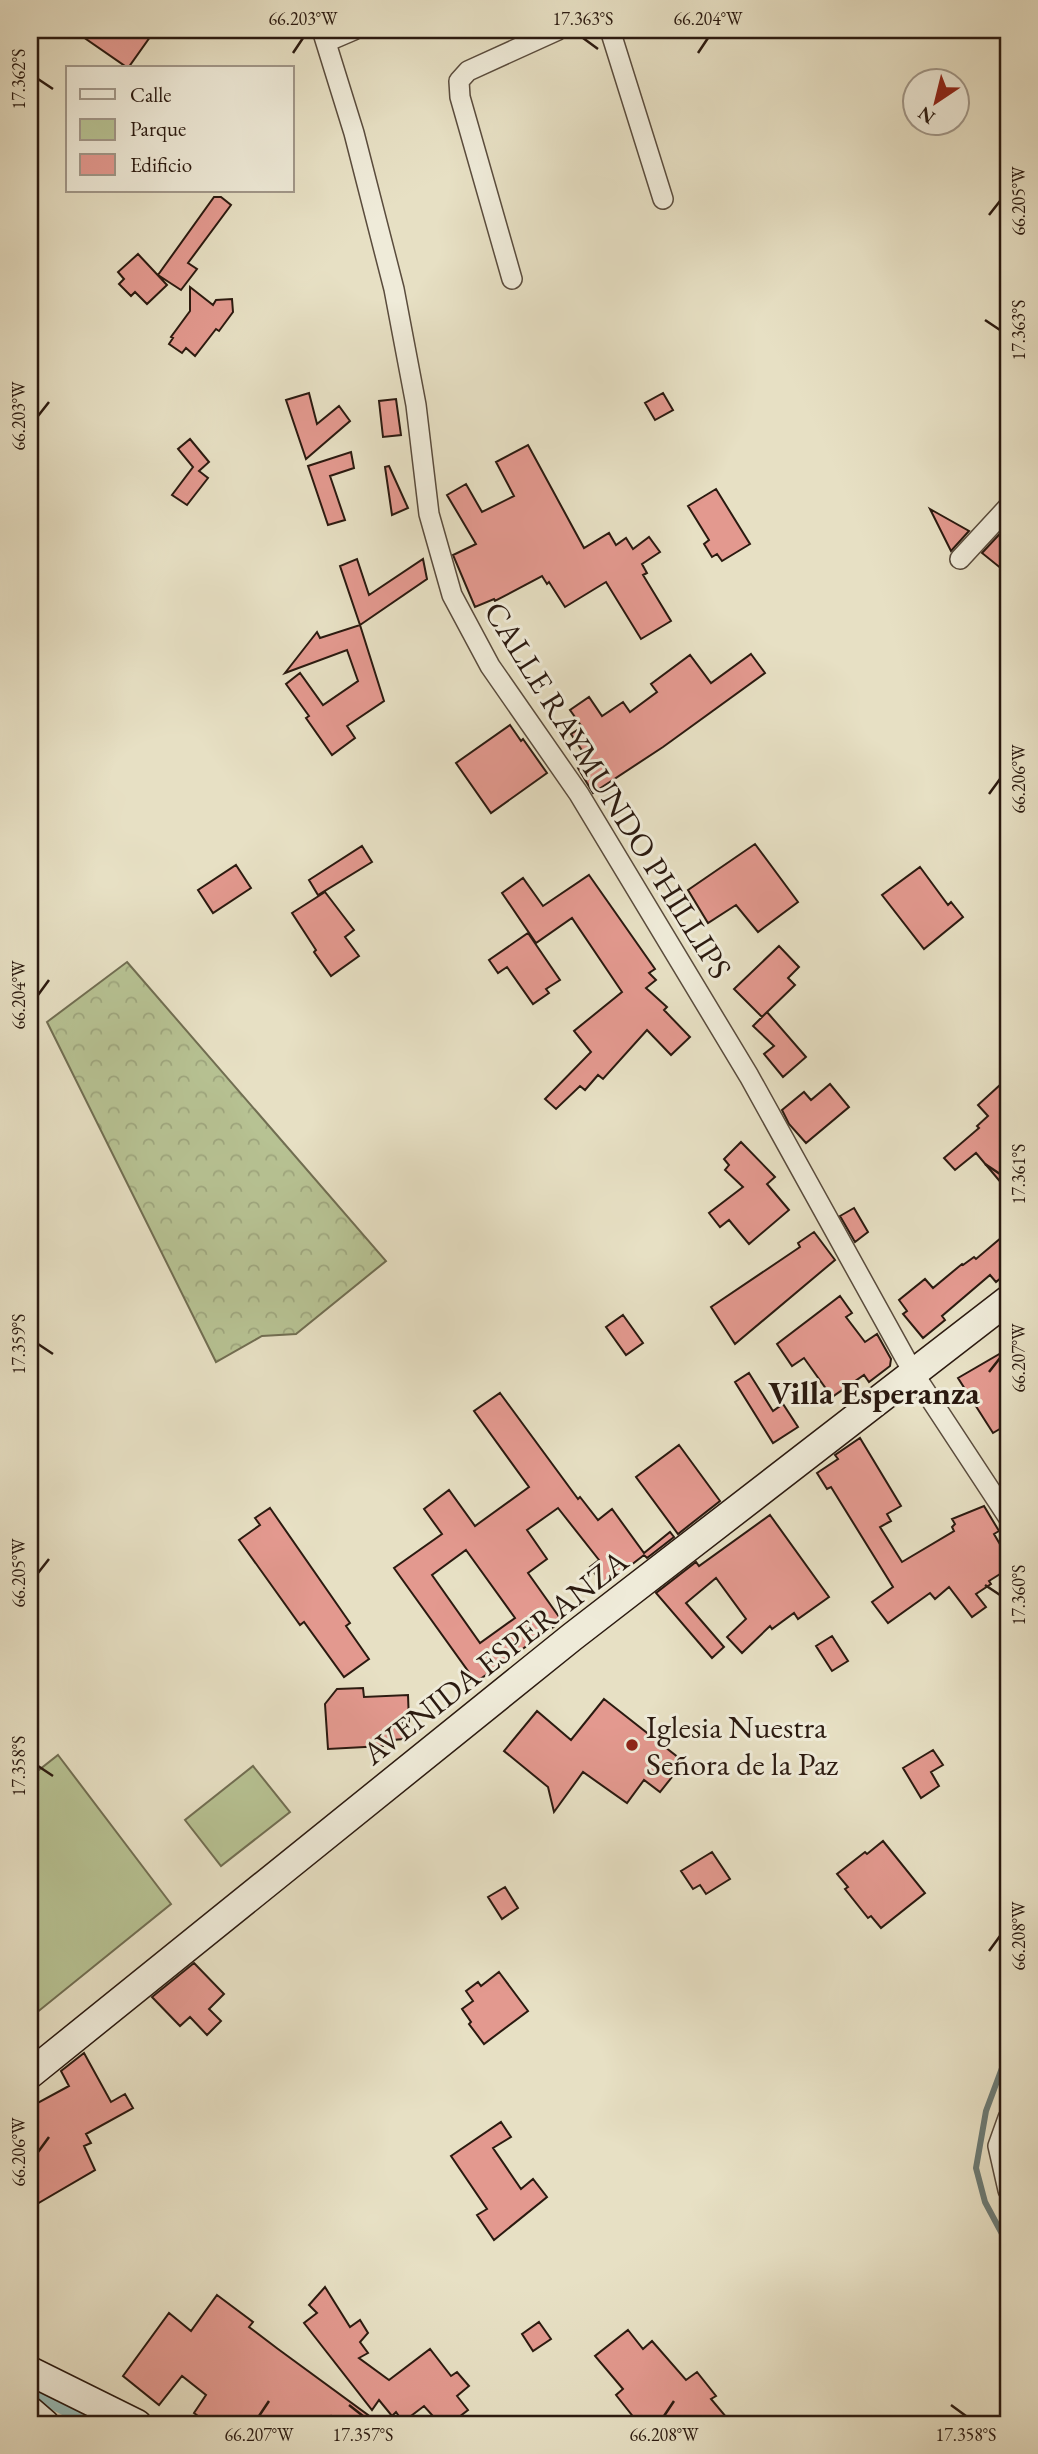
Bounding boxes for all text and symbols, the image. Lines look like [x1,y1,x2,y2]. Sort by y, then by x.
text: 66.203°W [268,7,338,30]
text: 17.363°S [553,7,613,30]
text: 66.204°W [673,7,743,30]
text: 17.362°S [7,49,30,109]
legend [66,66,294,192]
north arrow [902,66,972,136]
text: Calle [130,81,172,108]
text: N [913,101,940,130]
text: Parque [130,115,186,142]
text: Edificio [130,151,192,178]
text: 66.205°W [1007,166,1030,236]
text: 17.363°S [1007,300,1030,360]
text: 66.203°W [7,381,30,451]
street label: CALLE RAYMUNDO PHILLIPS [474,594,742,986]
text: 66.206°W [1007,744,1030,814]
text: 66.204°W [7,960,30,1030]
text: 17.361°S [1007,1144,1030,1204]
text: 17.359°S [7,1314,30,1374]
text: 66.207°W [1007,1323,1030,1393]
district label: Villa Esperanza [768,1371,980,1414]
text: 66.205°W [7,1538,30,1608]
street label: AVENIDA ESPERANZA [353,1539,637,1775]
text: 17.360°S [1007,1565,1030,1625]
place label: Iglesia Nuestra Señora de la Paz [646,1706,838,1785]
text: 17.358°S [7,1736,30,1796]
marker: Iglesia Nuestra Señora de la Paz [624,1737,640,1753]
text: 66.208°W [1007,1901,1030,1971]
text: 66.206°W [7,2117,30,2187]
text: 66.207°W [224,2423,294,2446]
text: 17.357°S [333,2423,393,2446]
text: 66.208°W [629,2423,699,2446]
text: 17.358°S [936,2423,996,2446]

